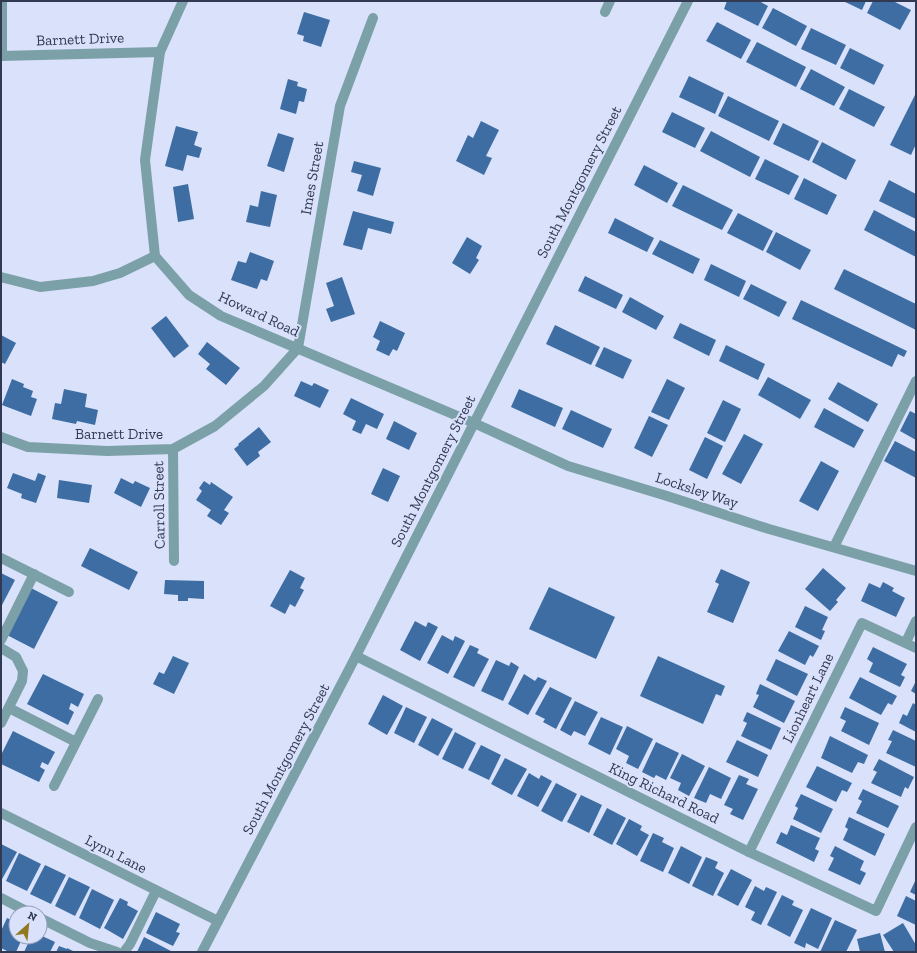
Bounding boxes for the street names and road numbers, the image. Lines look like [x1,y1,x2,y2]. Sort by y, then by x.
street label: Barnett Drive [36,28,124,50]
street label: South Montgomery Street [533,102,625,261]
street label: Imes Street [297,139,327,216]
street label: Howard Road [216,287,303,341]
street label: South Montgomery Street [387,391,479,550]
street label: Barnett Drive [75,425,163,443]
street label: Carroll Street [149,460,169,549]
street label: Locksley Way [653,468,741,512]
street label: Lionheart Lane [778,650,838,746]
street label: South Montgomery Street [238,680,334,838]
street label: King Richard Road [606,759,723,828]
street label: Lynn Lane [82,831,150,877]

